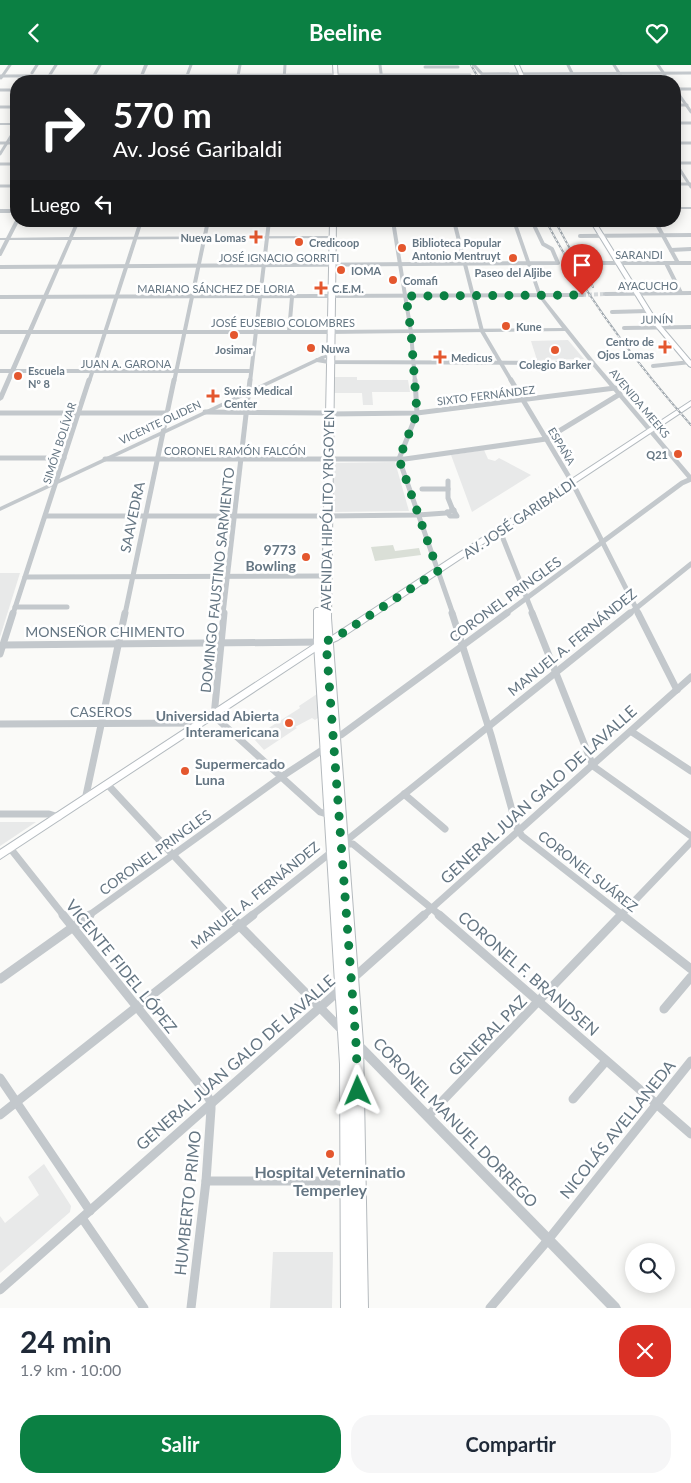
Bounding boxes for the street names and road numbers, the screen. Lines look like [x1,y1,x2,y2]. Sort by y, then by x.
street label: SARANDI [615,248,663,261]
street label: JOSÉ IGNACIO GORRITI [219,251,339,264]
street label: AYACUCHO [618,279,678,292]
street label: MARIANO SÁNCHEZ DE LORIA [137,282,295,295]
street label: JUNÍN [641,312,673,326]
street label: JOSÉ EUSEBIO COLOMBRES [211,316,355,329]
street label: JUAN A. GARONA [81,357,172,370]
street label: AVENIDA MEEKS [607,366,673,440]
street label: SIXTO FERNÁNDEZ [436,382,536,407]
street label: VICENTE OLIDEN [117,397,203,447]
street label: SIMÓN BOLÍVAR [40,400,78,485]
street label: AVENIDA HIPÓLITO YRIGOYEN [317,409,337,611]
street label: ESPAÑA [546,425,579,468]
street label: CORONEL RAMÓN FALCÓN [164,444,306,457]
street label: DOMINGO FAUSTINO SARMIENTO [197,466,237,694]
street label: AV. JOSÉ GARIBALDI [459,474,579,562]
street label: SAAVEDRA [116,479,148,554]
street label: CORONEL PRINGLES [446,553,564,645]
street label: MANUEL A. FERNÁNDEZ [504,585,640,699]
street label: MONSEÑOR CHIMENTO [25,623,185,640]
street label: GENERAL JUAN GALO DE LAVALLE [436,701,640,887]
street label: CASEROS [70,703,132,720]
street label: CORONEL PRINGLES [96,806,214,898]
street label: CORONEL SUÁREZ [535,827,641,915]
street label: MANUEL A. FERNÁNDEZ [187,838,323,952]
street label: VICENTE FIDEL LÓPEZ [62,896,182,1037]
street label: CORONEL F. BRANDSEN [455,907,603,1039]
street label: GENERAL JUAN GALO DE LAVALLE [132,970,338,1154]
street label: GENERAL PAZ [444,991,530,1079]
street label: CORONEL MANUEL DORREGO [370,1033,542,1211]
street label: NICOLÁS AVELLANEDA [555,1056,679,1202]
street label: HUMBERTO PRIMO [170,1129,204,1276]

